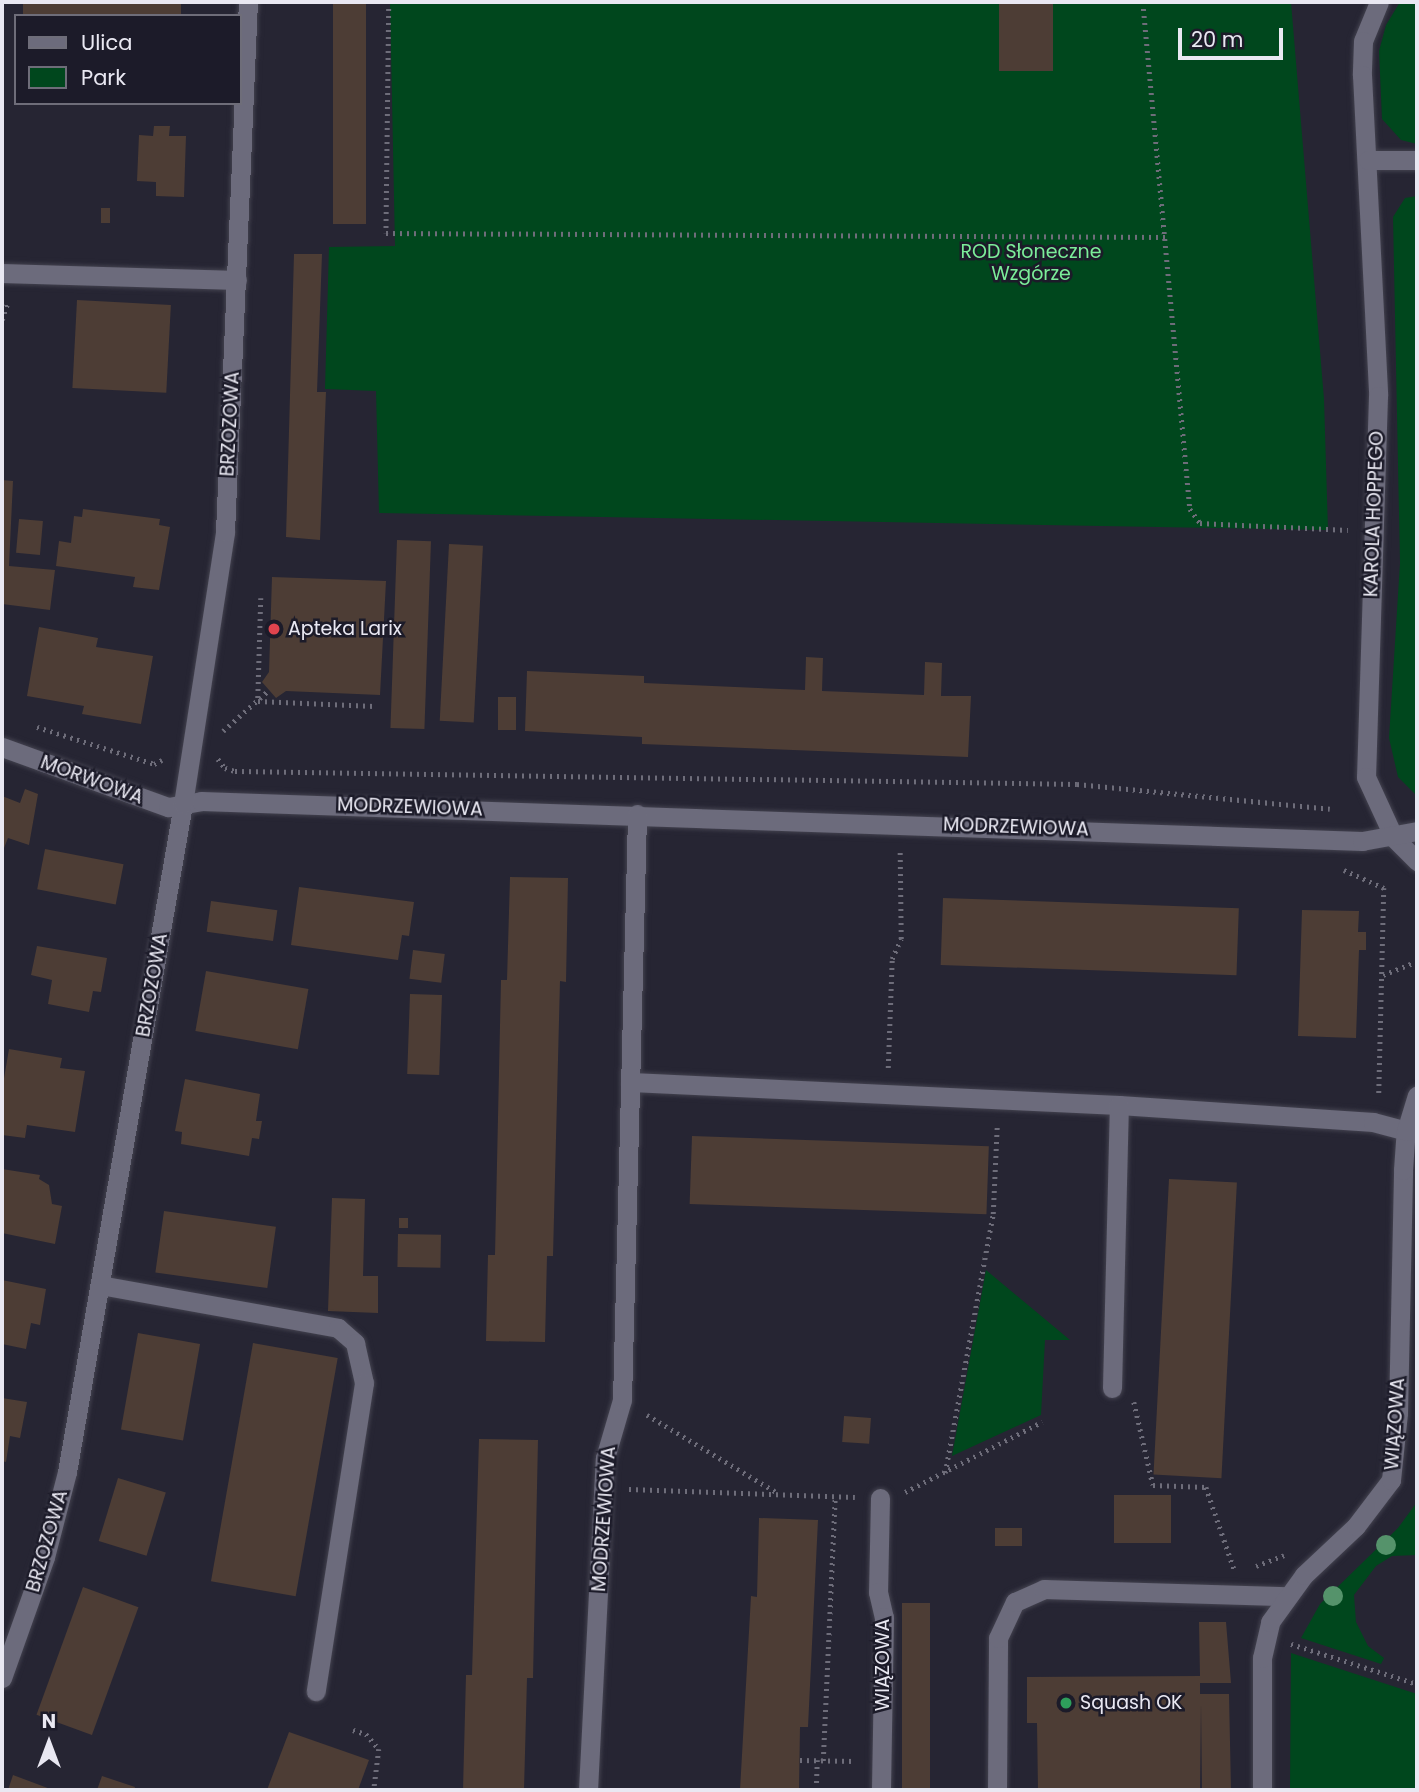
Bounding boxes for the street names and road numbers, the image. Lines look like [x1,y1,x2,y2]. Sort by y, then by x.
street label: BRZOZOWA [216,371,244,477]
street label: KAROLA HOPPEGO [1360,430,1388,598]
street label: MORWOWA [38,751,146,809]
street label: MODRZEWIOWA [337,793,483,821]
street label: MODRZEWIOWA [943,813,1089,841]
street label: BRZOZOWA [132,931,172,1039]
street label: WIĄZOWA [1380,1377,1410,1471]
street label: MODRZEWIOWA [588,1445,620,1593]
street label: BRZOZOWA [22,1487,72,1595]
street label: WIĄZOWA [872,1619,894,1711]

